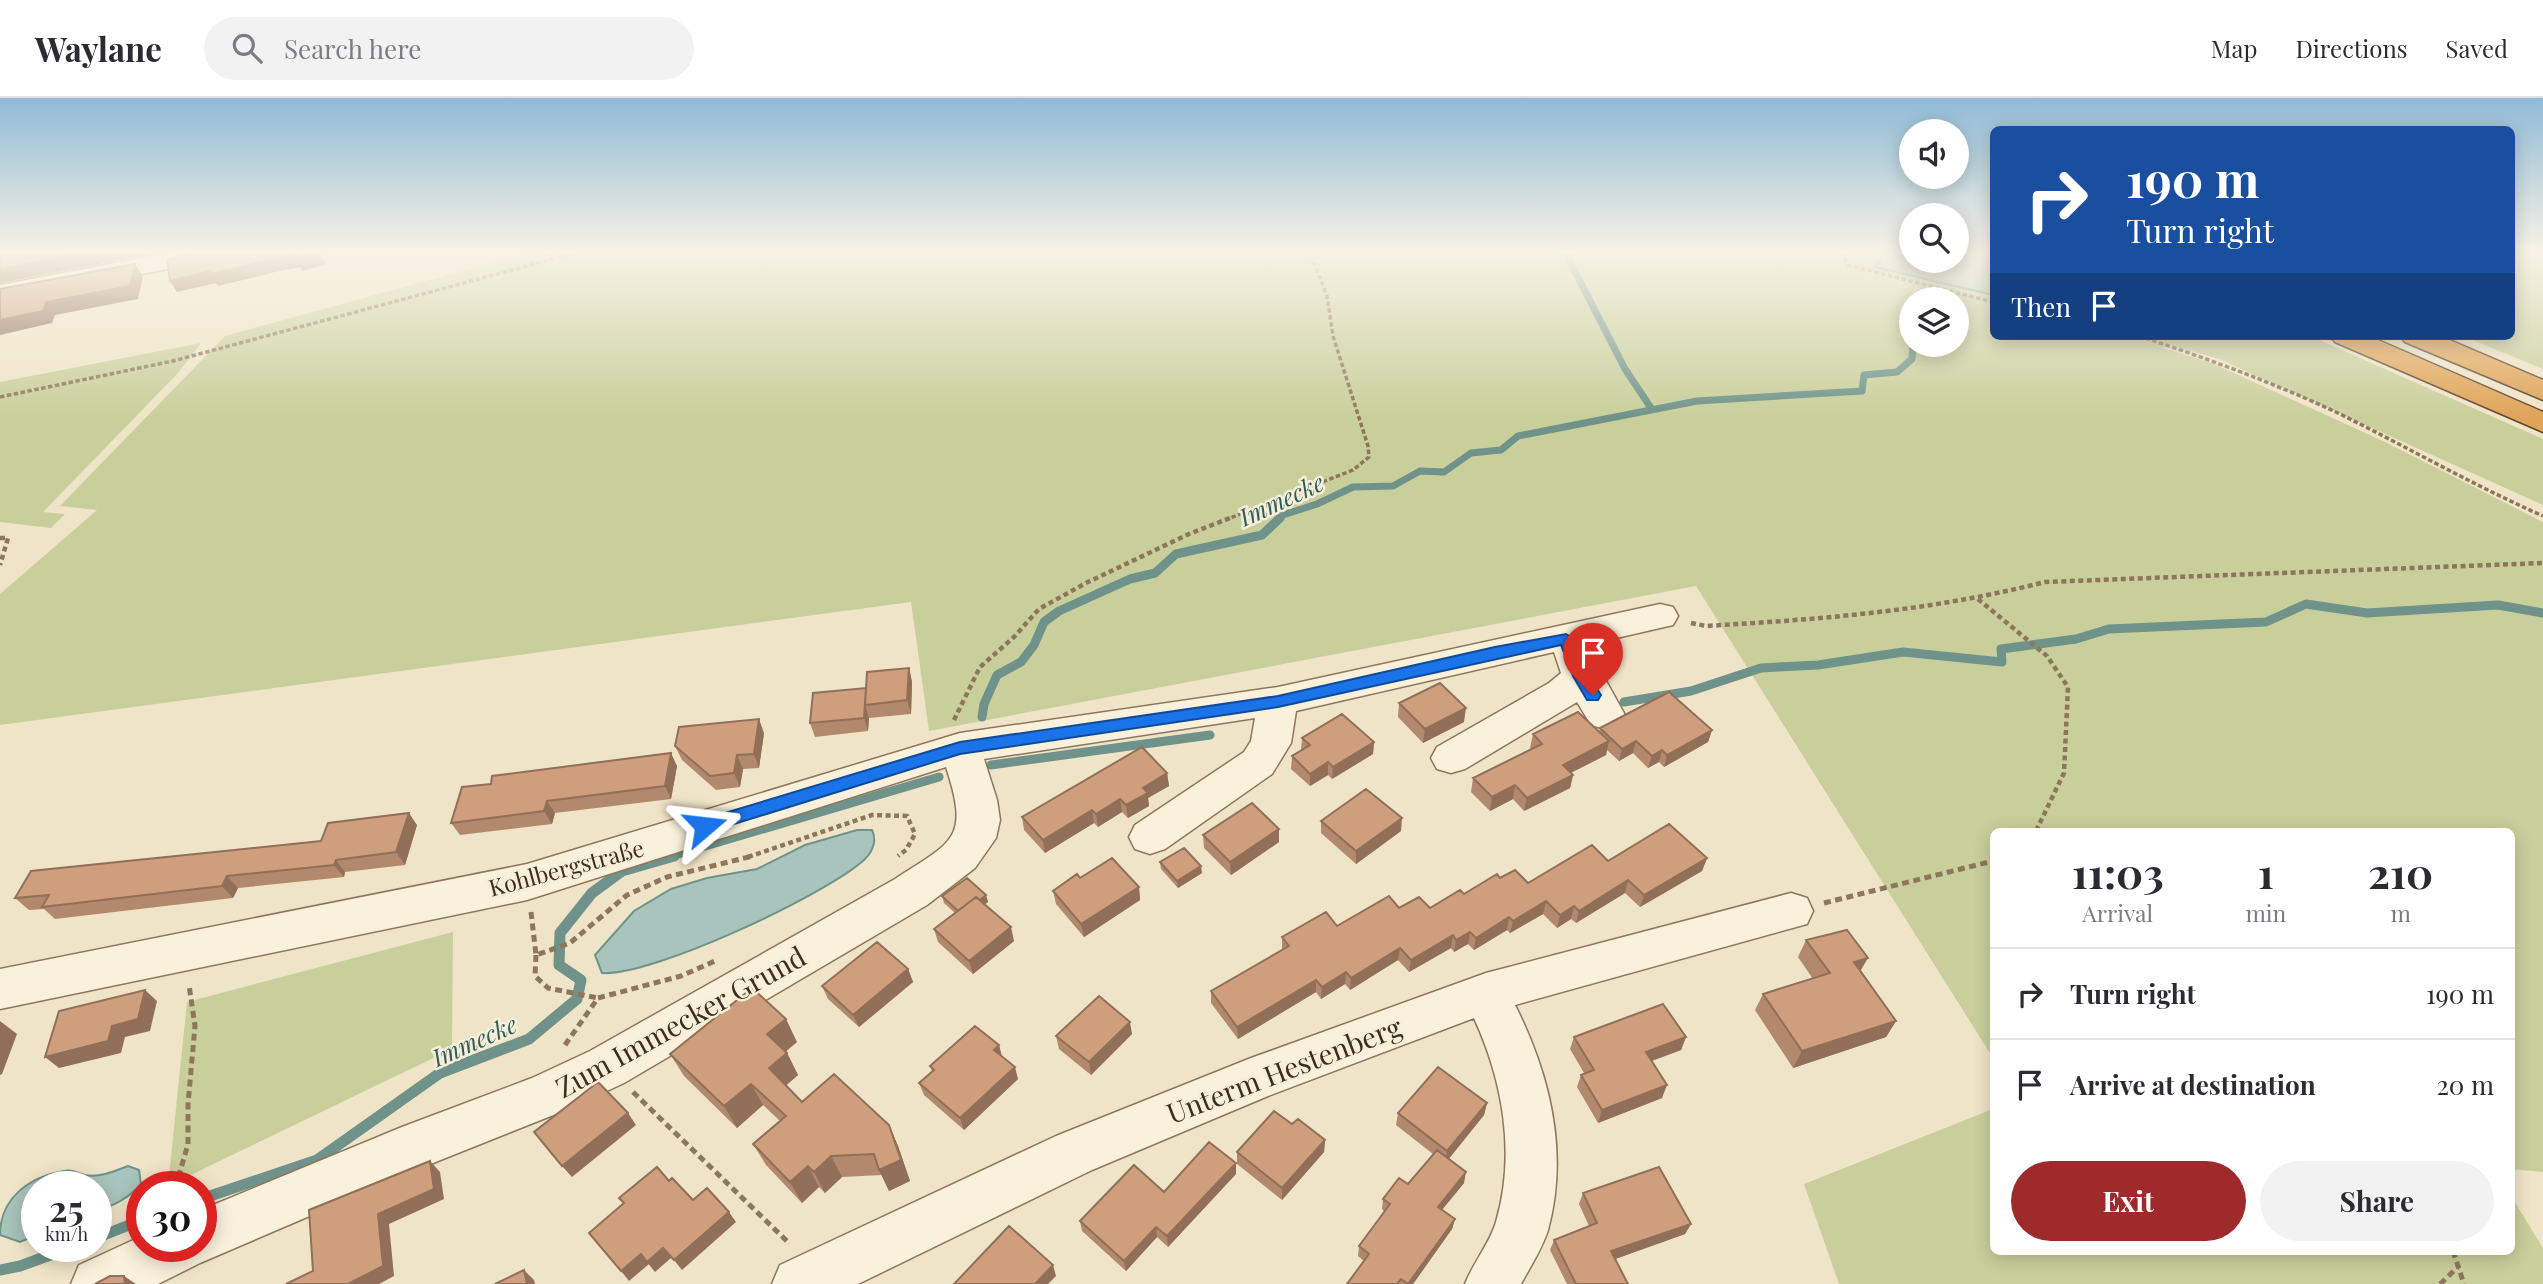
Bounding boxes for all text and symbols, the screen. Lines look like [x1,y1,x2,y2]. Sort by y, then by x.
search box [204,17,694,80]
text: Waylane [35,26,162,70]
icon: search [228,29,266,67]
text: Search here [284,31,421,66]
text: Map [2211,32,2257,64]
text: Directions [2295,32,2408,64]
text: Saved [2446,32,2508,64]
map controls [1899,119,1969,357]
button: sound [1899,119,1969,189]
text: 190 m [2126,145,2259,210]
icon: right [2011,154,2102,245]
button: search [1899,203,1969,273]
text: Turn right [2126,208,2274,251]
button: layers [1899,287,1969,357]
icon: arrive [2085,287,2123,325]
text: Then [2011,289,2071,324]
water label: Immecke [1232,465,1329,533]
pin [1563,623,1623,695]
icon: arrive [1574,634,1612,672]
position arrow [668,789,742,863]
street label: Kohlbergstraße [485,831,647,903]
text: 11:03 [2072,844,2164,900]
text: 1 [2258,844,2274,900]
text: 210 [2368,844,2433,900]
text: Arrival [2082,897,2153,928]
text: min [2245,897,2286,928]
text: m [2390,897,2411,928]
street label: Zum Immecker Grund [548,937,812,1105]
icon: right [2011,975,2049,1013]
text: Turn right [2070,976,2196,1011]
text: 190 m [2426,976,2494,1011]
water label: Immecke [425,1007,522,1073]
street label: Unterm Hestenberg [1161,1007,1407,1131]
icon: arrive [2011,1066,2049,1104]
text: Arrive at destination [2070,1067,2316,1102]
text: 20 m [2436,1067,2494,1102]
button: Exit [2011,1161,2246,1241]
button: Share [2260,1161,2494,1241]
speed limit sign: 30 [126,1171,217,1262]
text: 25 [49,1184,84,1231]
text: km/h [45,1222,88,1246]

